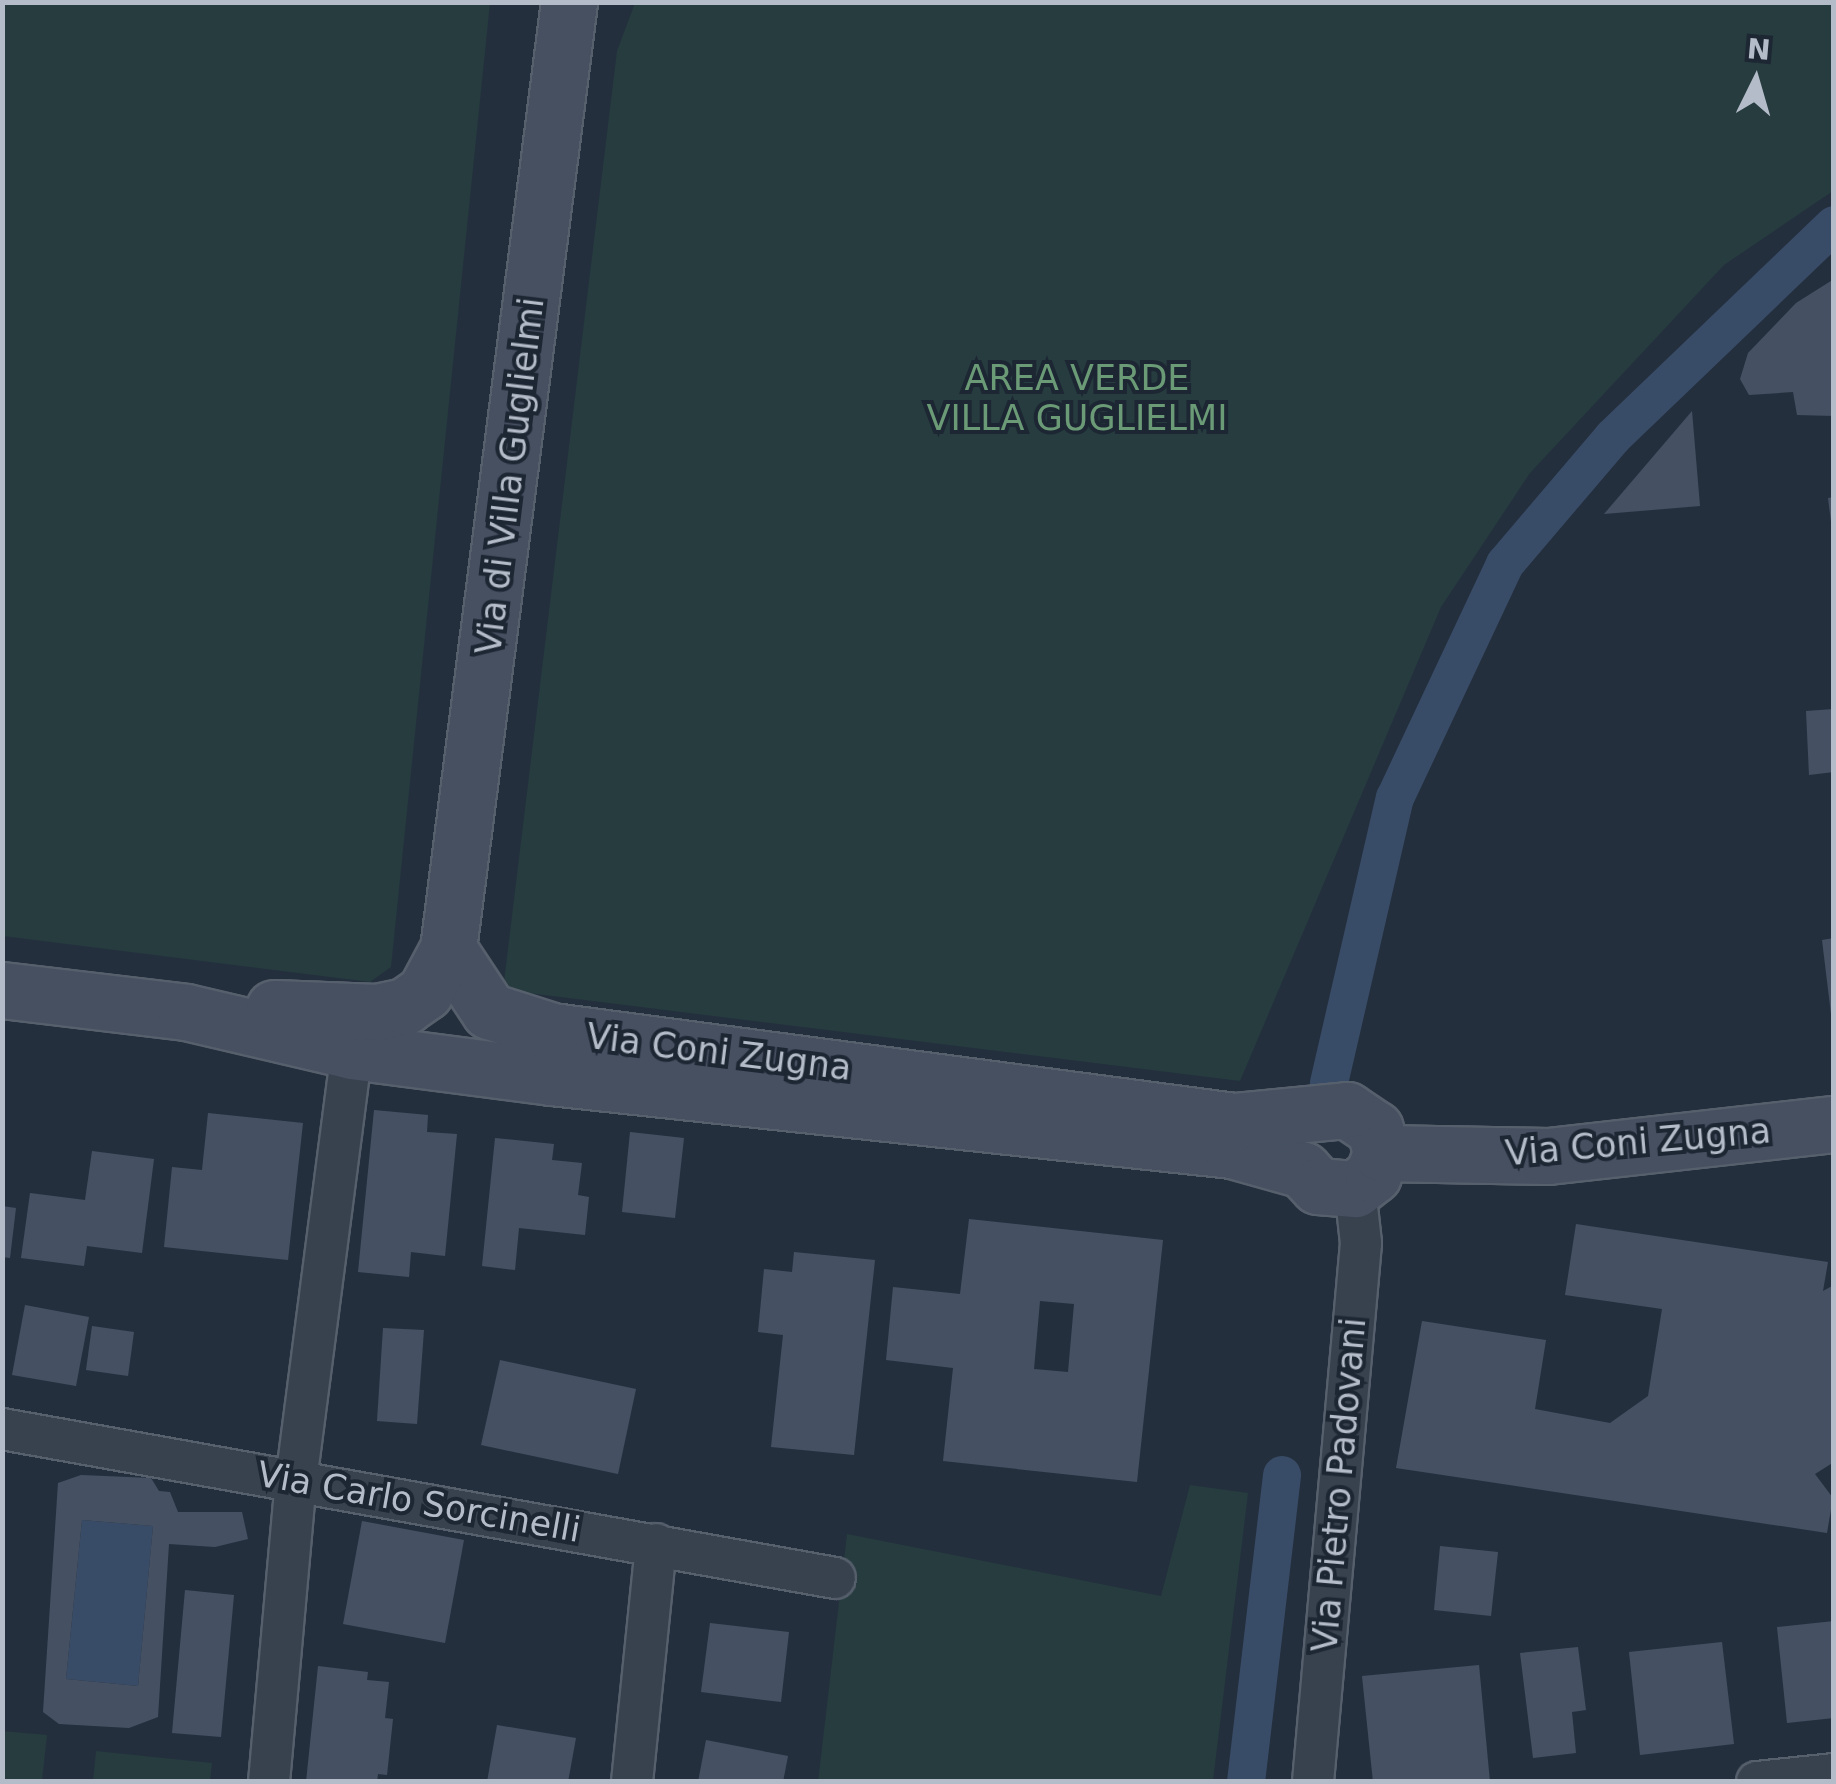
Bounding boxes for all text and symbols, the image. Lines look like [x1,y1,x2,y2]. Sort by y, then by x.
north arrow [1706,30,1806,130]
text: N [1746,32,1772,67]
street label: Via di Villa Guglielmi [467,295,553,657]
park label: AREA VERDE VILLA GUGLIELMI [927,357,1227,439]
street label: Via Coni Zugna [584,1015,854,1089]
street label: Via Coni Zugna [1503,1109,1773,1175]
street label: Via Pietro Padovani [1303,1316,1375,1654]
street label: Via Carlo Sorcinelli [254,1453,584,1551]

